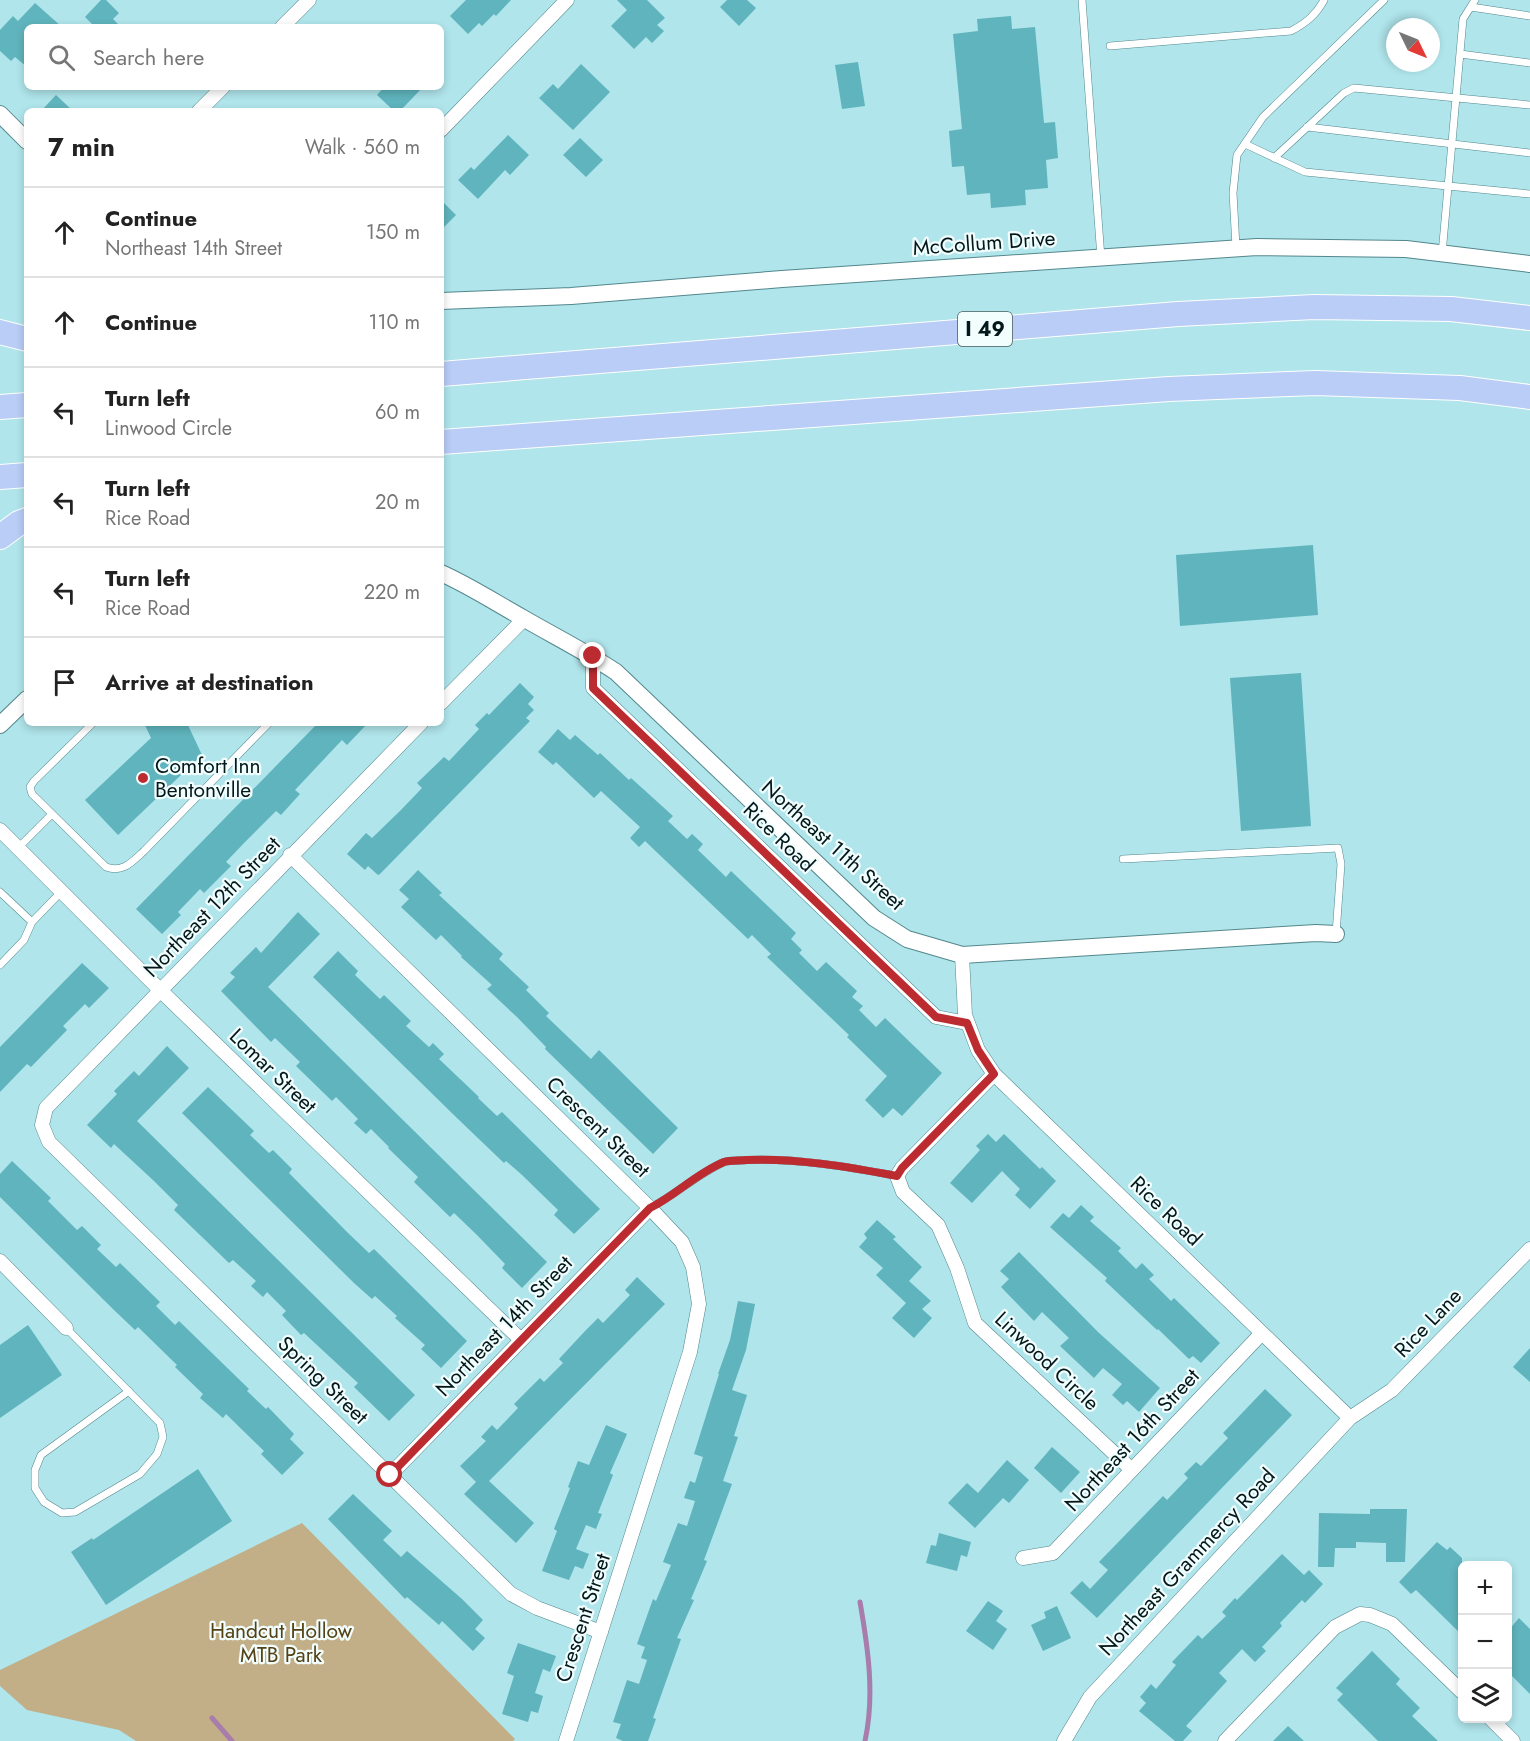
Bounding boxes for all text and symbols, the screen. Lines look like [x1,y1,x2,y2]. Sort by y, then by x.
north arrow [1386,18,1440,72]
search box [24,24,444,90]
icon: search [45,41,78,74]
text: Search here [93,41,204,73]
text: 7 min [48,128,115,166]
text: Walk · 560 m [305,133,420,162]
text: Continue [105,202,197,234]
icon: ahead [48,216,81,249]
text: 150 m [366,218,420,247]
street label: McCollum Drive [912,223,1057,263]
text: Northeast 14th Street [105,234,282,263]
icon: ahead [48,306,81,339]
text: Continue [105,306,197,338]
text: 110 m [368,308,420,337]
road number: I 49 [958,312,1012,346]
text: Turn left [105,382,190,414]
icon: left [48,396,81,429]
text: 60 m [375,398,420,427]
text: Linwood Circle [105,414,232,443]
text: Turn left [105,472,190,504]
icon: left [48,486,81,519]
text: 20 m [375,488,420,517]
text: Rice Road [105,504,190,533]
text: Turn left [105,562,190,594]
icon: left [48,576,81,609]
text: 220 m [364,578,420,607]
text: Rice Road [105,594,190,623]
route end [579,642,605,668]
icon: arrive [48,666,81,699]
text: Arrive at destination [105,666,314,698]
place label: Comfort Inn Bentonville [155,751,260,805]
marker: Comfort Inn Bentonville [136,771,150,785]
street label: Northeast 11th Street [755,773,911,917]
street label: Rice Road [736,795,822,879]
street label: Northeast 12th Street [137,830,287,984]
street label: Lomar Street [223,1022,323,1120]
street label: Crescent Street [539,1070,657,1184]
street label: Rice Road [1123,1169,1209,1253]
street label: Northeast 14th Street [429,1249,579,1403]
street label: Rice Lane [1387,1282,1469,1364]
street label: Linwood Circle [988,1305,1106,1418]
street label: Spring Street [271,1329,375,1431]
street label: Northeast 16th Street [1058,1362,1206,1518]
route start [376,1461,402,1487]
street label: Northeast Grammercy Road [1092,1462,1282,1662]
street label: Crescent Street [548,1550,618,1686]
map controls [1458,1561,1512,1723]
button: + [1458,1561,1512,1615]
button: − [1458,1615,1512,1669]
park label: Handcut Hollow MTB Park [210,1616,353,1670]
button: layers [1458,1669,1512,1723]

